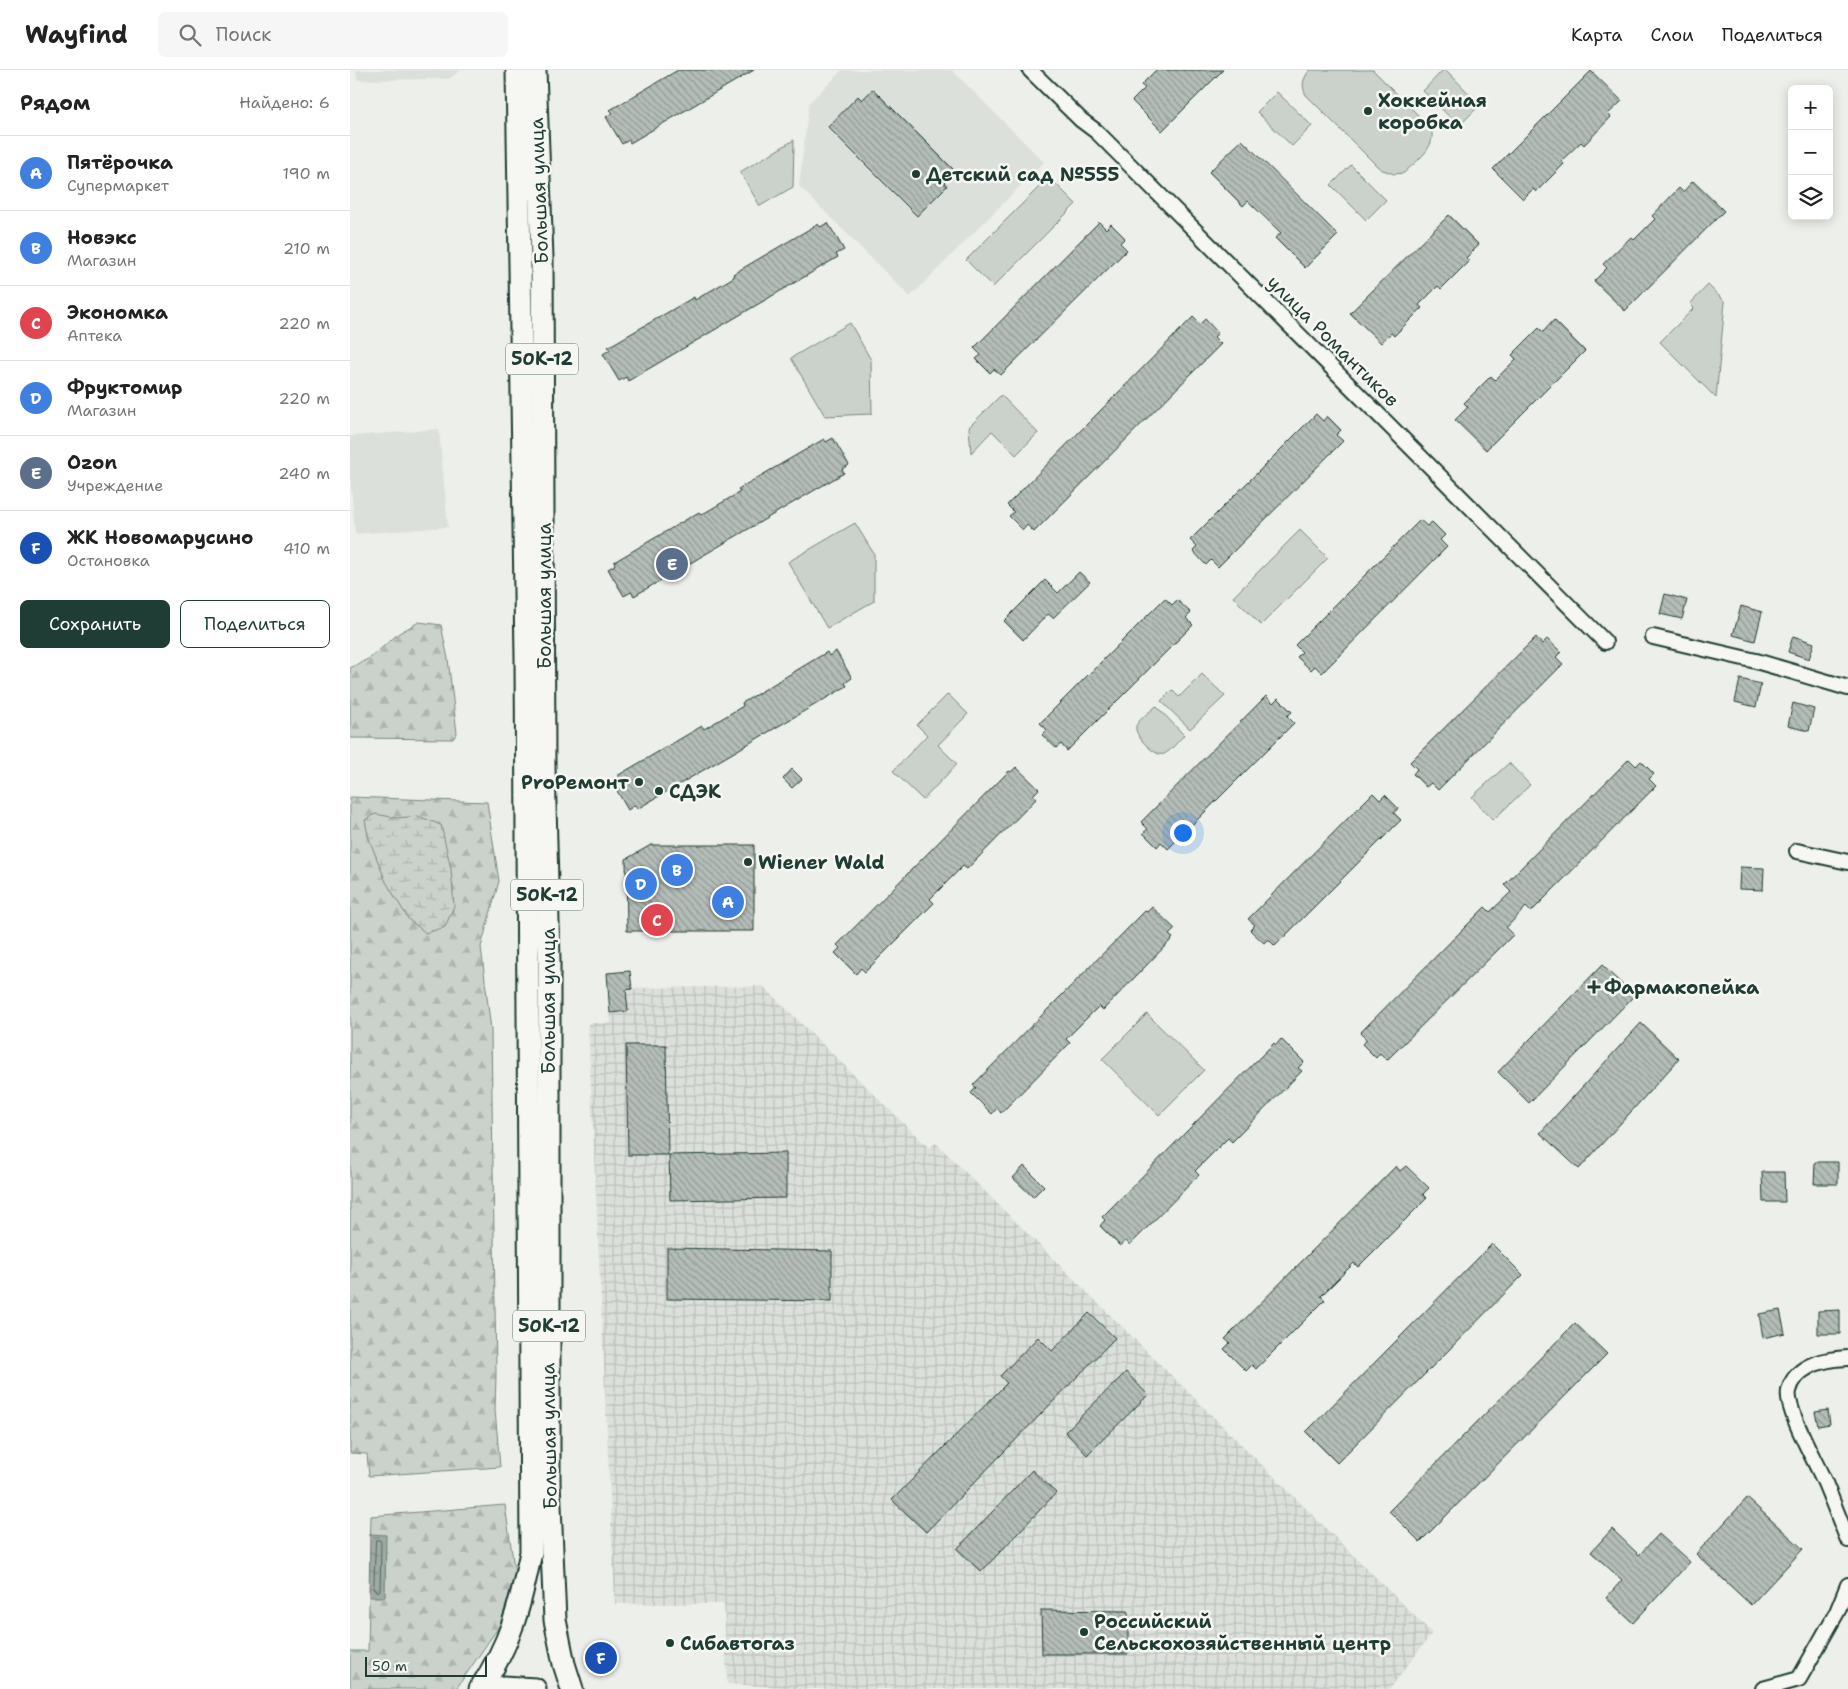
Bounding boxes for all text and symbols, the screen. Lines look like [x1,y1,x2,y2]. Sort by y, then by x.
search box [158,12,508,57]
text: Wayfind [25,19,128,51]
icon: search [176,21,204,49]
text: Поиск [216,22,271,47]
text: Карта [1571,23,1622,47]
text: Слои [1650,23,1694,47]
text: Поделиться [1722,23,1823,47]
map controls [1788,85,1833,220]
button: + [1788,85,1833,130]
place label: Хоккейная коробка [1378,88,1487,135]
text: Рядом [20,89,90,117]
text: Найдено: 6 [239,92,330,113]
marker: Хоккейная коробка [1362,105,1374,117]
street label: Большая улица [524,117,554,265]
button: − [1788,130,1833,175]
text: Пятёрочка [67,150,173,175]
place label: Детский сад №555 [926,162,1120,187]
text: A [30,163,42,184]
text: 190 m [283,163,330,184]
marker: Детский сад №555 [910,168,922,180]
text: Супермаркет [67,175,169,196]
button: layers [1788,175,1833,220]
text: Новэкс [67,225,137,250]
text: B [31,238,41,259]
text: 210 m [283,238,330,259]
text: Магазин [67,250,136,271]
street label: улица Романтиков [1262,270,1404,412]
text: Экономка [67,300,168,325]
text: C [31,313,41,334]
text: 220 m [278,313,330,334]
text: Аптека [67,325,122,346]
road number: 50К-12 [506,344,578,374]
text: Фруктомир [67,375,182,400]
text: D [30,388,42,409]
text: 220 m [278,388,330,409]
text: Магазин [67,400,136,421]
text: Ozon [67,450,117,475]
text: E [31,463,41,484]
text: 240 m [278,463,330,484]
text: Учреждение [67,475,163,496]
street label: Большая улица [532,523,557,669]
text: ЖК Новомарусино [67,525,253,550]
text: F [31,538,41,559]
text: 410 m [283,538,330,559]
pin: E [656,545,688,583]
text: Остановка [67,550,150,571]
button: Сохранить [20,600,170,648]
button: Поделиться [180,600,330,648]
place label: ProРемонт [521,770,630,795]
marker: ProРемонт [633,776,645,788]
place label: СДЭК [669,779,721,804]
marker: СДЭК [653,785,665,797]
your location [1170,820,1196,846]
place label: Wiener Wald [758,850,885,875]
pin: B [661,851,693,889]
marker: Wiener Wald [742,856,754,868]
pin: D [625,865,657,903]
road number: 50К-12 [511,880,583,910]
pin: A [712,883,744,921]
pin: C [641,901,673,939]
street label: Большая улица [536,928,561,1074]
place label: Фармакопейка [1604,975,1759,1000]
marker: Фармакопейка [1588,981,1600,993]
road number: 50К-12 [513,1310,585,1342]
street label: Большая улица [535,1362,563,1509]
place label: Российский Сельскохозяйственный центр [1094,1609,1391,1656]
marker: Российский Сельскохозяйственный центр [1078,1626,1090,1638]
place label: Сибавтогаз [680,1631,795,1656]
marker: Сибавтогаз [664,1637,676,1649]
pin: F [585,1639,617,1677]
scale bar [365,1654,488,1677]
text: 50 m [372,1657,407,1675]

